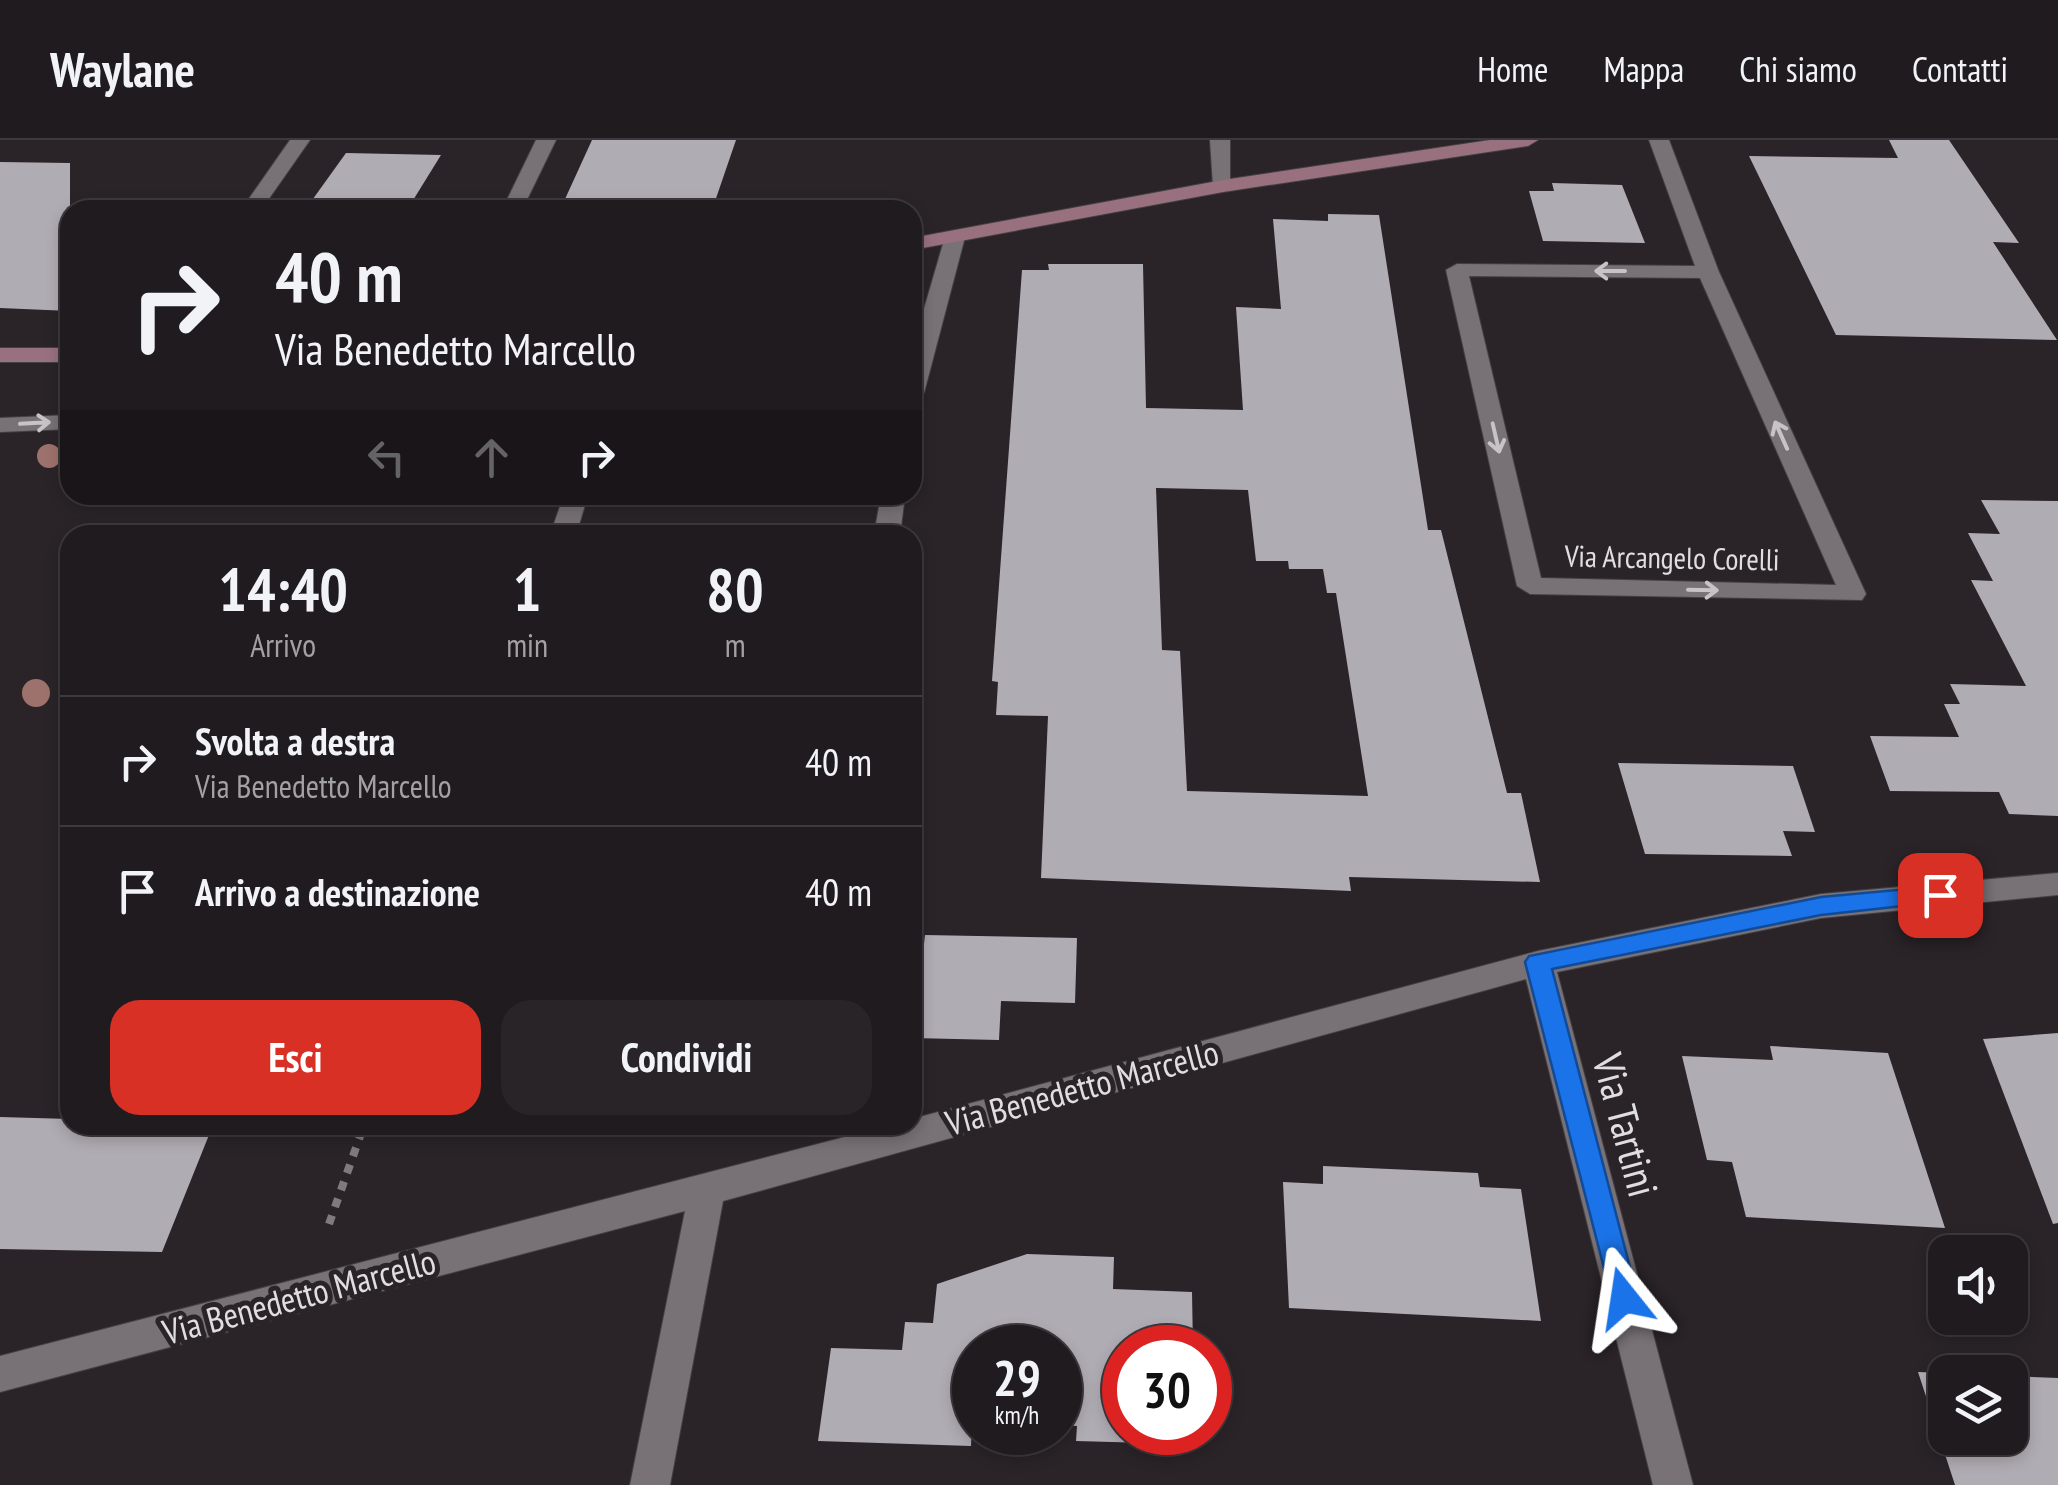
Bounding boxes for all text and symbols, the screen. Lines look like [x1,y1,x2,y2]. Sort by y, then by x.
text: Waylane [50,38,195,100]
text: Home [1477,46,1548,92]
text: Mappa [1603,46,1684,92]
text: Chi siamo [1739,46,1857,92]
text: Contatti [1912,46,2008,92]
text: 40 m [275,231,403,321]
icon: right [110,240,240,370]
one-way arrow [1595,262,1628,280]
text: Via Benedetto Marcello [275,319,636,377]
one-way arrow [18,413,51,432]
one-way arrow [1488,421,1506,453]
one-way arrow [1771,421,1790,451]
icon: left [359,430,414,485]
icon: ahead [464,430,519,485]
icon: right [569,430,624,485]
street label: Via Arcangelo Corelli [1563,536,1780,578]
text: 14:40 [218,550,348,628]
text: 1 [513,550,542,628]
text: 80 [706,550,764,628]
one-way arrow [1686,581,1718,600]
text: Arrivo [250,624,316,666]
text: min [506,624,548,666]
text: m [725,624,745,666]
text: Svolta a destra [195,716,395,765]
icon: right [110,734,165,789]
text: 40 m [805,737,872,786]
text: Via Benedetto Marcello [195,765,452,807]
pin [1898,853,1983,938]
icon: arrive [110,864,165,919]
text: Arrivo a destinazione [195,867,480,916]
text: 40 m [805,867,872,916]
icon: arrive [1913,868,1968,923]
button: Esci [110,1000,481,1115]
button: Condividi [501,1000,872,1115]
street label: Via Benedetto Marcello [939,1028,1224,1146]
street label: Via Tartini [1580,1046,1671,1203]
map controls [1928,1235,2028,1455]
button: sound [1928,1235,2028,1335]
street label: Via Benedetto Marcello [156,1237,441,1355]
position arrow [1572,1246,1676,1350]
speed limit sign: 30 [1102,1325,1232,1455]
text: 29 [993,1345,1041,1410]
button: layers [1928,1355,2028,1455]
text: km/h [995,1399,1039,1431]

